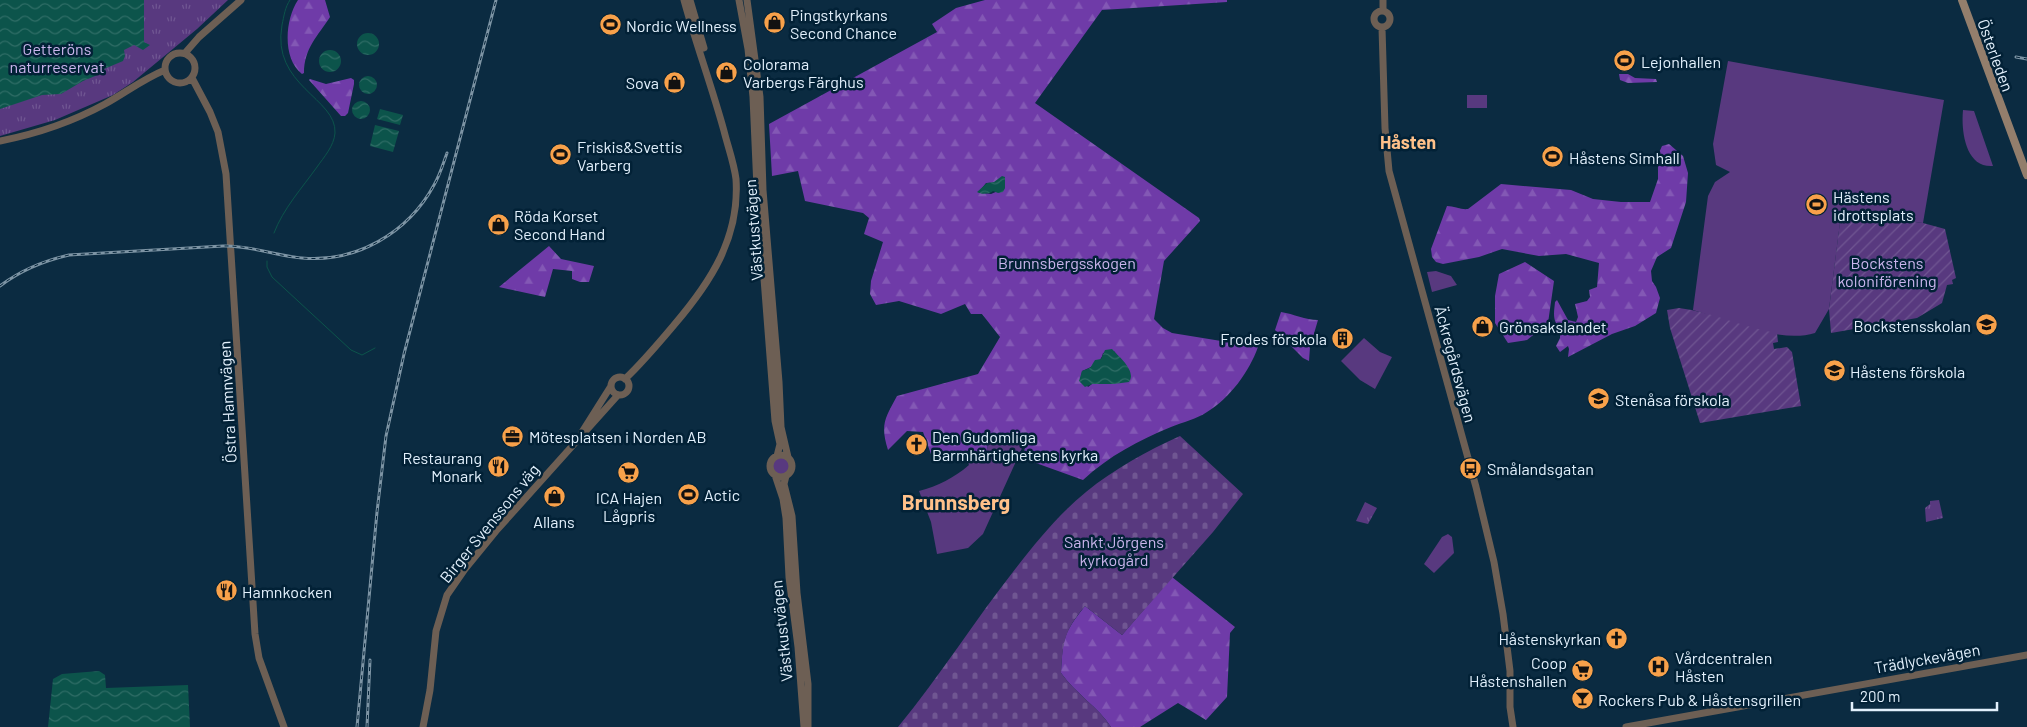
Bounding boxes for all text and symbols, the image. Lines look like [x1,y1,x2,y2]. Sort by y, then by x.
place label: Pingstkyrkans Second Chance [790,5,897,42]
shop icon: Pingstkyrkans Second Chance [762,11,786,35]
sports icon: Nordic Wellness [598,13,622,37]
place label: Nordic Wellness [626,16,737,35]
street label: Österleden [1974,16,2018,94]
park label: Getteröns naturreservat [10,39,104,76]
sports icon: Lejonhallen [1613,49,1637,73]
place label: Lejonhallen [1641,52,1721,71]
place label: Colorama Varbergs Färghus [743,54,864,91]
shop icon: Colorama Varbergs Färghus [715,60,739,84]
shop icon: Sova [663,70,687,94]
place label: Sova [626,73,659,92]
district label: Håsten [1380,131,1436,153]
place label: Friskis&Svettis Varberg [577,137,682,174]
sports icon: Friskis&Svettis Varberg [549,143,573,167]
sports icon: Håstens Simhall [1541,145,1565,169]
place label: Håstens Simhall [1569,148,1680,167]
street label: Västkustvägen [740,179,766,281]
place label: Hästens idrottsplats [1833,187,1914,224]
sports icon: Hästens idrottsplats [1805,193,1829,217]
place label: Röda Korset Second Hand [514,206,605,243]
shop icon: Röda Korset Second Hand [486,212,510,236]
park label: Brunnsbergsskogen [998,253,1136,272]
park label: Bockstens koloniförening [1837,253,1937,290]
street label: Äckregårdsvägen [1431,304,1481,424]
school or university icon: Bockstensskolan [1975,313,1999,337]
shop icon: Grönsakslandet [1471,314,1495,338]
place label: Bockstensskolan [1853,316,1971,335]
place label: Grönsakslandet [1499,317,1607,336]
building icon: Frodes förskola [1331,326,1355,350]
place label: Frodes förskola [1220,329,1327,348]
street label: Östra Hamnvägen [214,340,240,464]
school or university icon: Håstens förskola [1822,359,1846,383]
place label: Håstens förskola [1850,362,1965,381]
school or university icon: Stenåsa förskola [1587,387,1611,411]
place label: Stenåsa förskola [1615,390,1730,409]
office icon: Mötesplatsen i Norden AB [501,424,525,448]
place label: Mötesplatsen i Norden AB [529,427,706,446]
place label: Den Gudomliga Barmhärtighetens kyrka [932,427,1098,464]
church icon: Den Gudomliga Barmhärtighetens kyrka [904,433,928,457]
place label: Restaurang Monark [402,448,482,485]
restaurant icon: Restaurang Monark [486,454,510,478]
bus stop icon: Smålandsgatan [1459,456,1483,480]
place label: Smålandsgatan [1487,459,1594,478]
street label: Birger Svenssons väg [435,460,543,586]
supermarket icon: ICA Hajen Lågpris [617,461,641,485]
sports icon: Actic [676,482,700,506]
shop icon: Allans [542,485,566,509]
place label: Actic [704,485,740,504]
place label: ICA Hajen Lågpris [596,488,662,525]
district label: Brunnsberg [902,489,1010,514]
place label: Allans [533,512,575,531]
park label: Sankt Jörgens kyrkogård [1064,532,1164,569]
restaurant icon: Hamnkocken [214,579,238,603]
street label: Västkustvägen [766,579,796,683]
place label: Hamnkocken [242,582,332,601]
church icon: Håstenskyrkan [1605,626,1629,650]
place label: Håstenskyrkan [1498,629,1601,648]
street label: Trädlyckevägen [1873,639,1981,677]
place label: Vårdcentralen Håsten [1675,648,1772,685]
place label: Coop Håstenshallen [1469,653,1567,690]
hospital icon: Vårdcentralen Håsten [1647,654,1671,678]
supermarket icon: Coop Håstenshallen [1571,659,1595,683]
scale bar [1852,680,1997,712]
bar icon: Rockers Pub & Håstensgrillen [1570,687,1594,711]
text: 200 m [1860,687,1900,705]
place label: Rockers Pub & Håstensgrillen [1598,690,1801,709]

